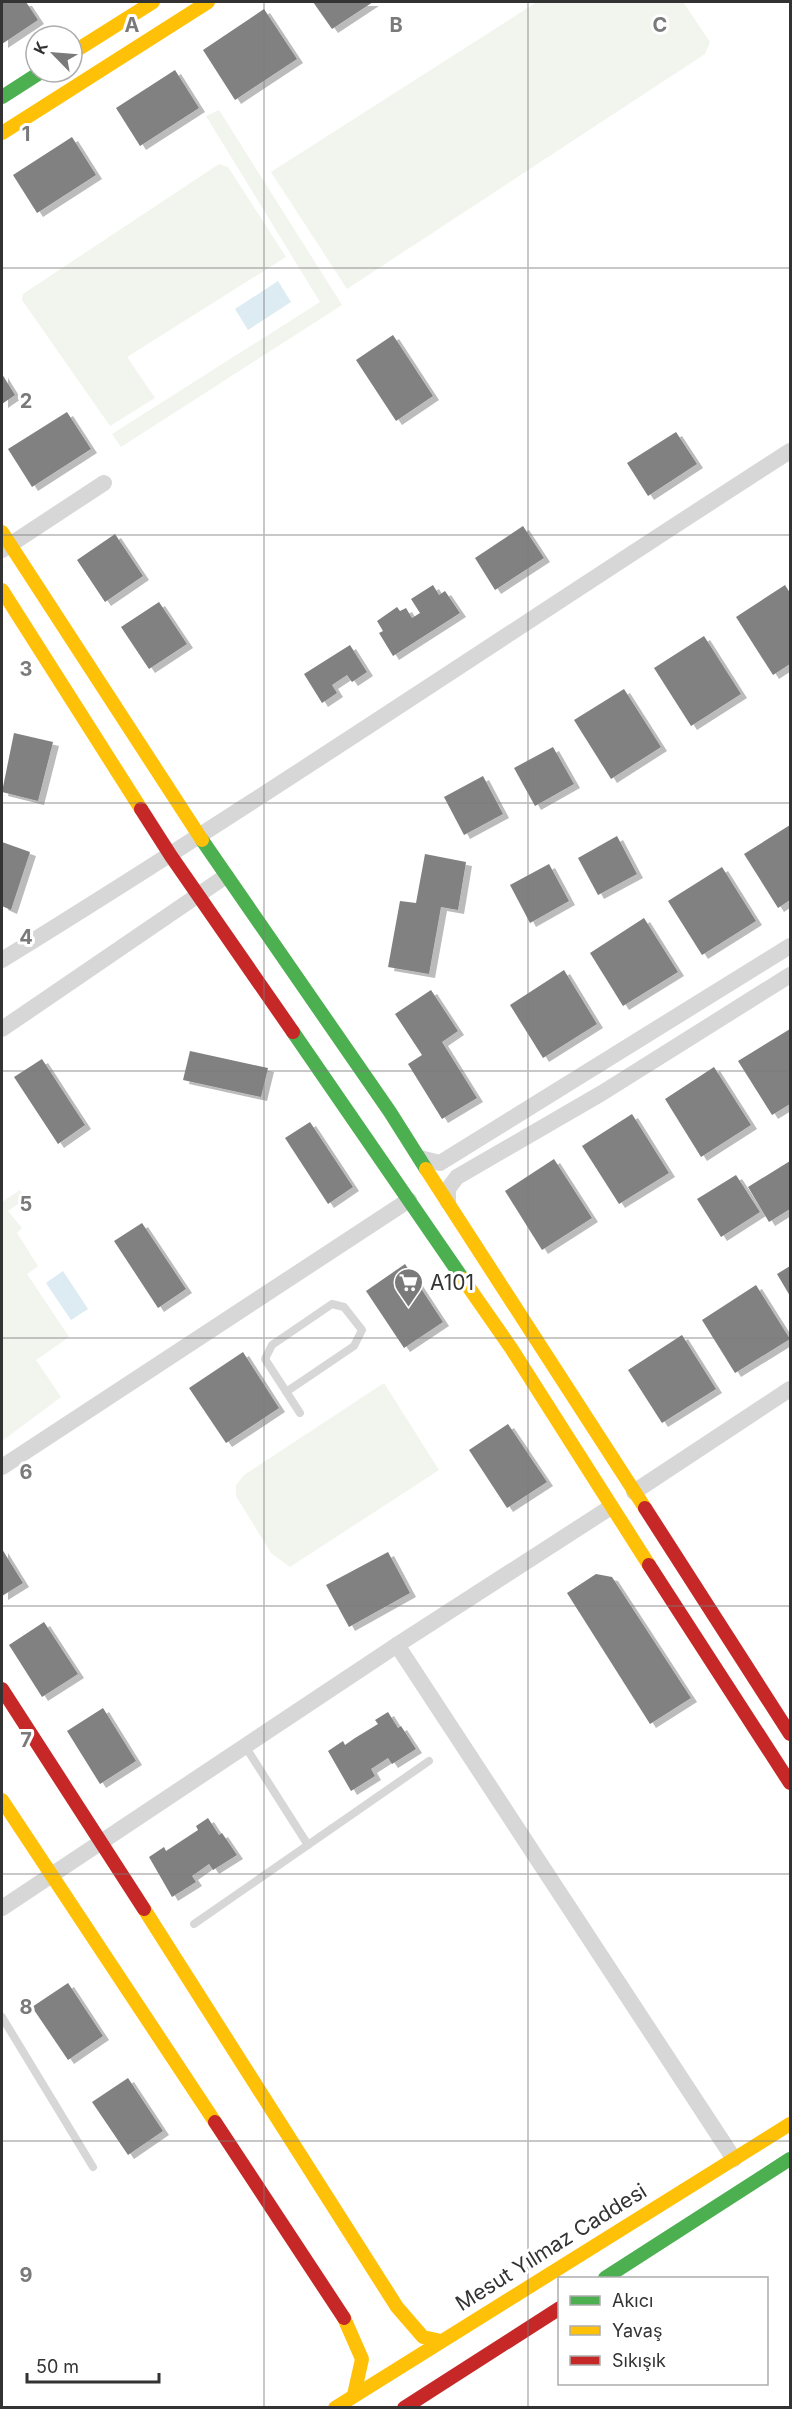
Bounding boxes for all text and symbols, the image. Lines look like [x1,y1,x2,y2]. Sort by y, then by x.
text: A [125,13,140,37]
text: B [389,13,403,37]
text: C [653,13,667,37]
north arrow [24,24,84,84]
text: K [29,38,52,57]
text: 1 [22,122,30,146]
text: 2 [20,389,32,413]
text: 3 [20,657,32,681]
text: 4 [19,925,33,949]
text: 5 [20,1192,32,1216]
supermarket icon: A101 [393,1266,425,1308]
place label: A101 [430,1270,474,1295]
text: 6 [20,1460,33,1484]
text: 7 [20,1728,32,1752]
text: 8 [19,1995,33,2019]
street label: Mesut Yılmaz Caddesi [451,2178,651,2316]
text: 9 [20,2263,33,2287]
legend [558,2277,768,2385]
text: Akıcı [612,2290,653,2311]
text: Yavaş [612,2320,662,2341]
scale bar [27,2346,159,2384]
text: Sıkışık [612,2350,666,2371]
text: 50 m [36,2356,79,2377]

